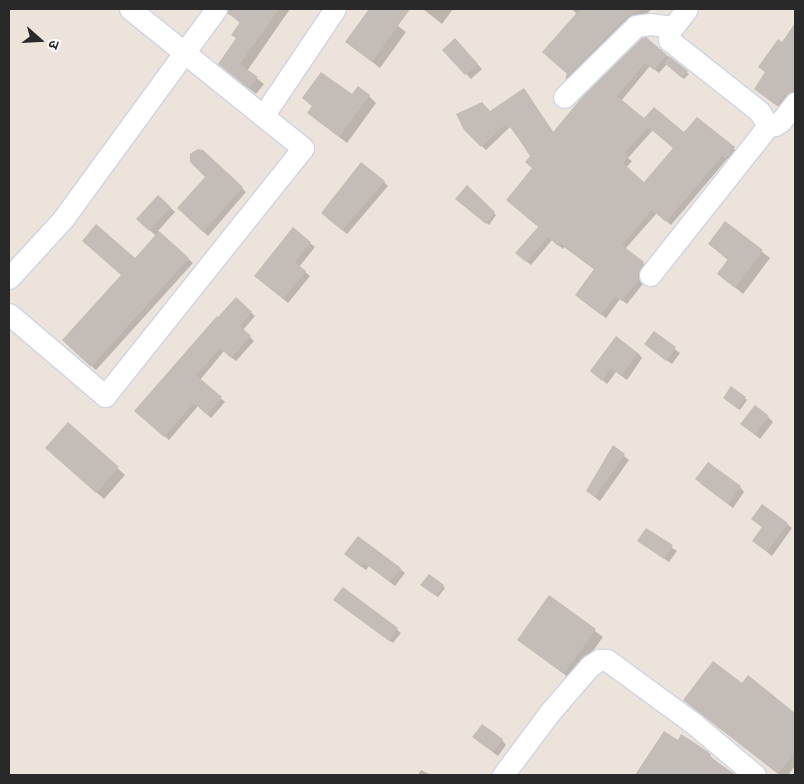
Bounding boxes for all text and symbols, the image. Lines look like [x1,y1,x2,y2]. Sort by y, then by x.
north arrow [15,15,65,65]
text: उ [45,38,63,51]

